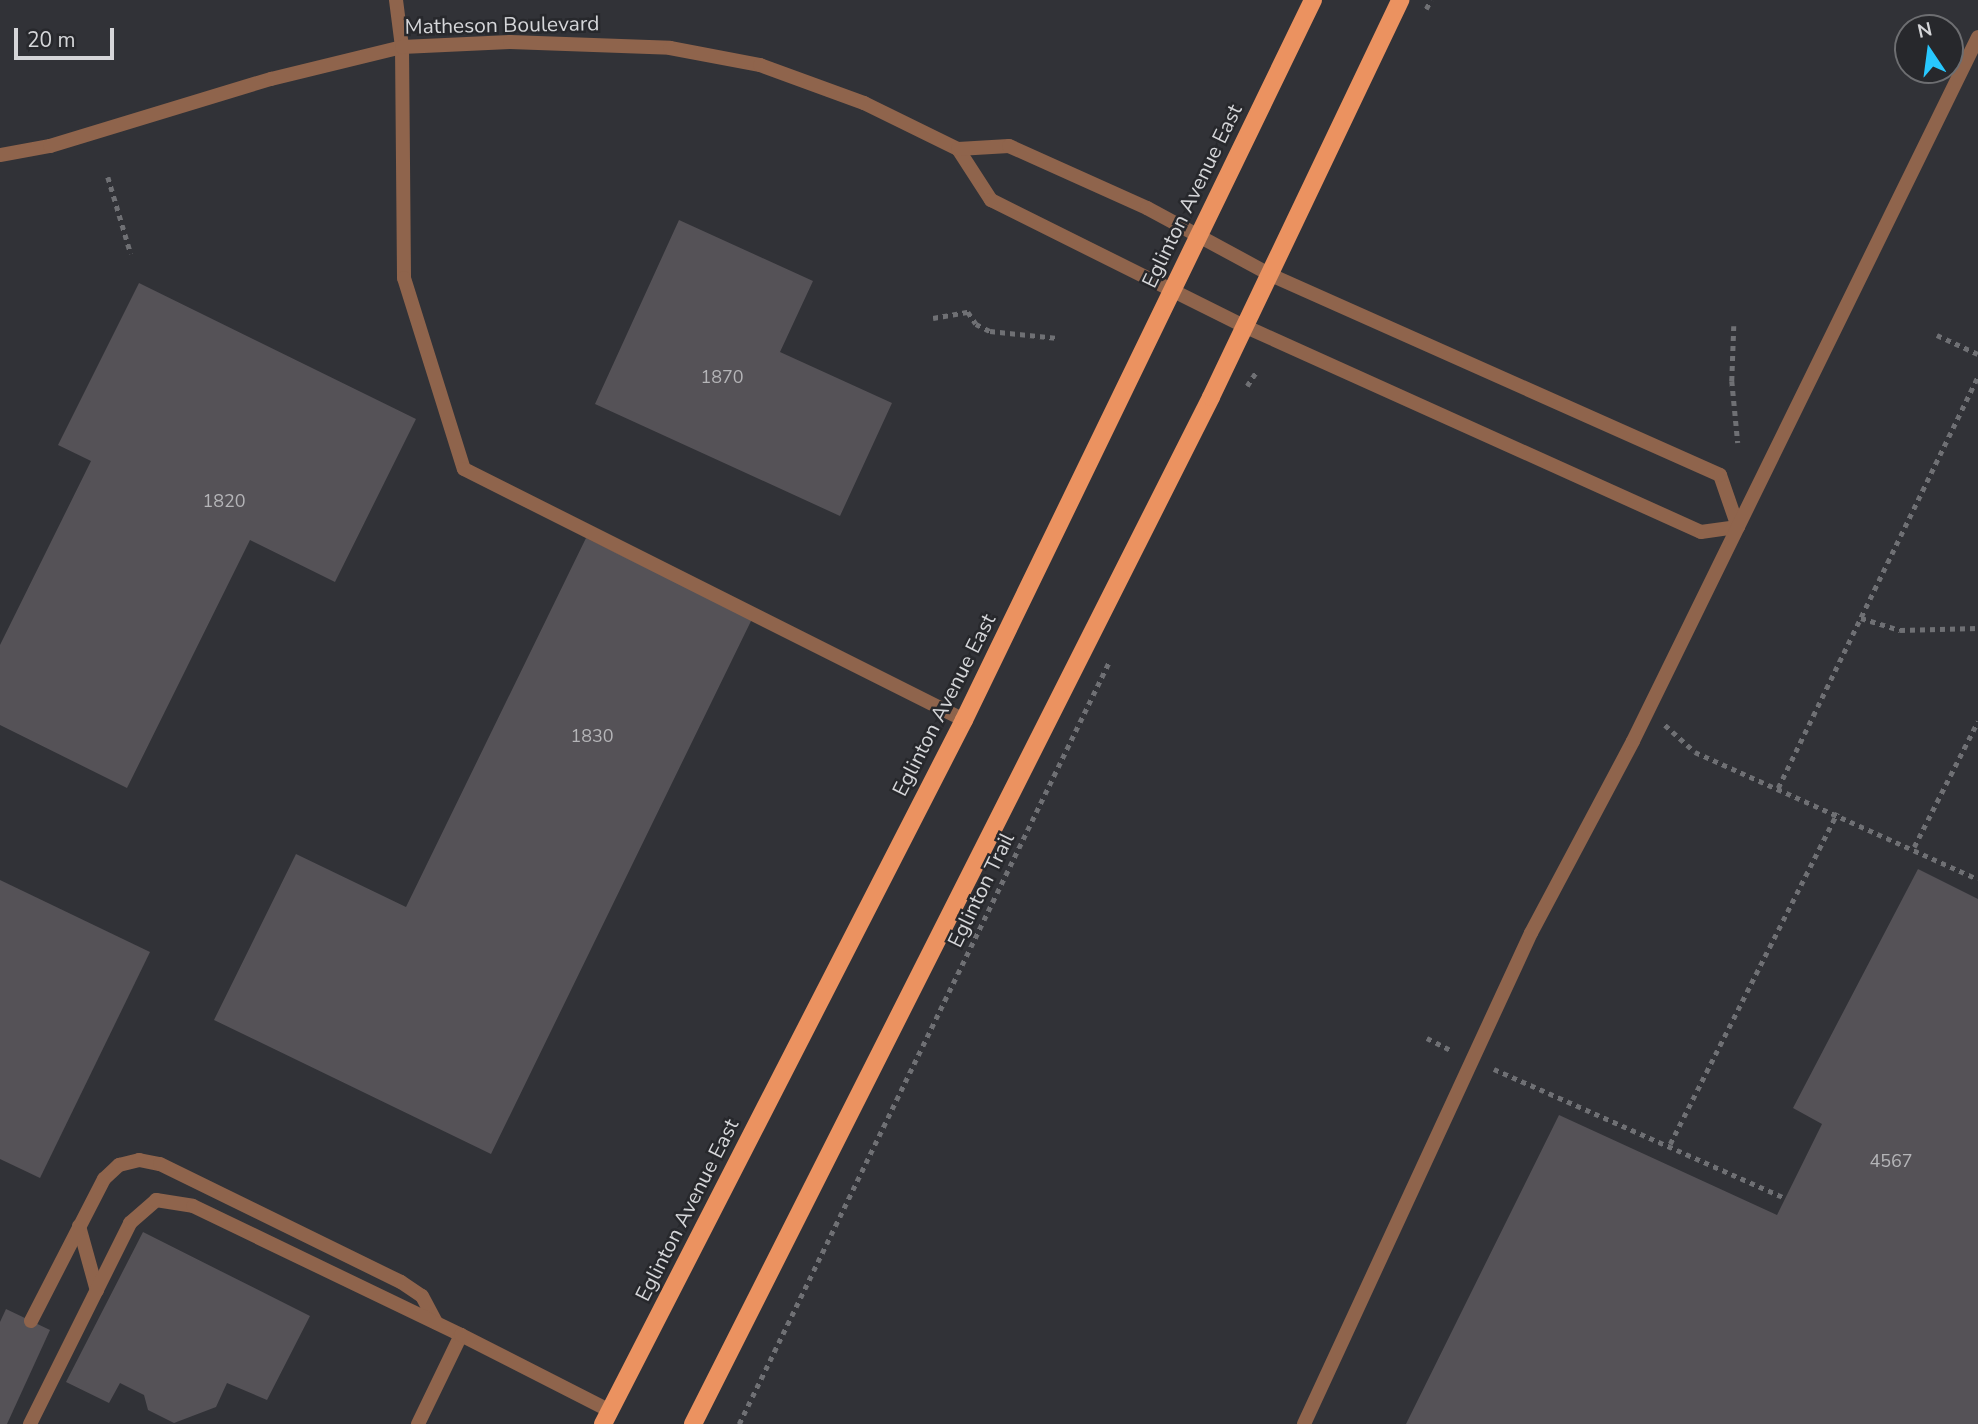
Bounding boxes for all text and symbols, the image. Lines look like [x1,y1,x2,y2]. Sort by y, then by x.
street label: Matheson Boulevard [404,11,600,39]
scale bar [18,14,117,58]
north arrow [1894,14,1964,84]
text: N [1915,16,1935,45]
text: 20 m [27,26,76,54]
street label: Eglinton Avenue East [1137,100,1247,292]
house number: 1870 [700,366,744,388]
house number: 1820 [202,490,246,512]
street label: Eglinton Avenue East [887,610,1001,800]
house number: 1830 [570,725,614,747]
street label: Eglinton Trail [942,829,1020,951]
street label: Eglinton Avenue East [630,1115,744,1305]
house number: 4567 [1869,1150,1913,1172]

